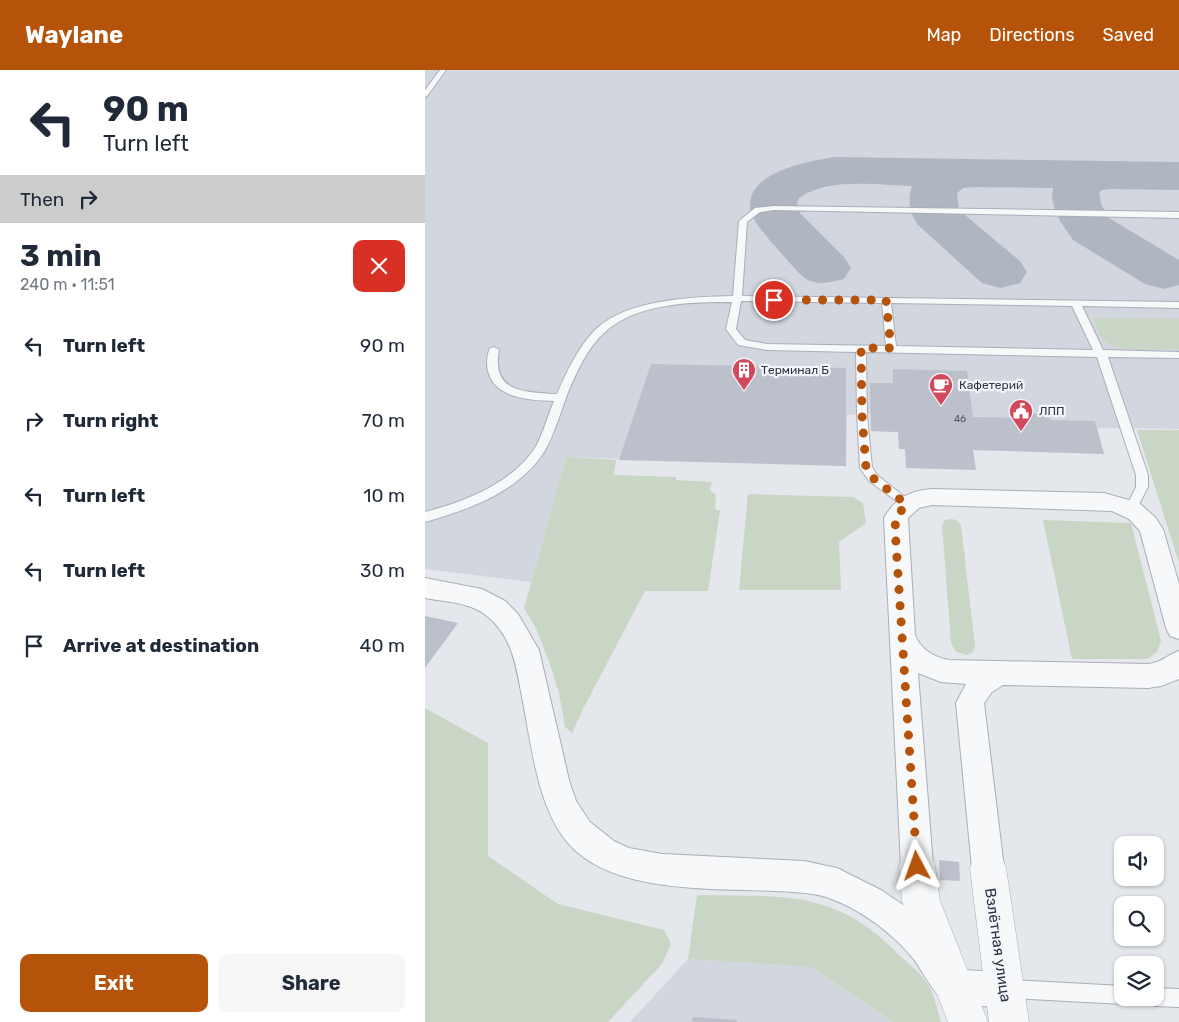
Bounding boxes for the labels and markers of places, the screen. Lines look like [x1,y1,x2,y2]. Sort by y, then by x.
pin [753,279,795,321]
building icon: Терминал Б [731,357,757,391]
place label: Терминал Б [761,363,829,377]
cafe icon: Кафетерий [928,372,954,406]
place label: Кафетерий [959,378,1023,392]
public building icon: ЛПП [1008,398,1034,432]
place label: ЛПП [1039,404,1065,418]

